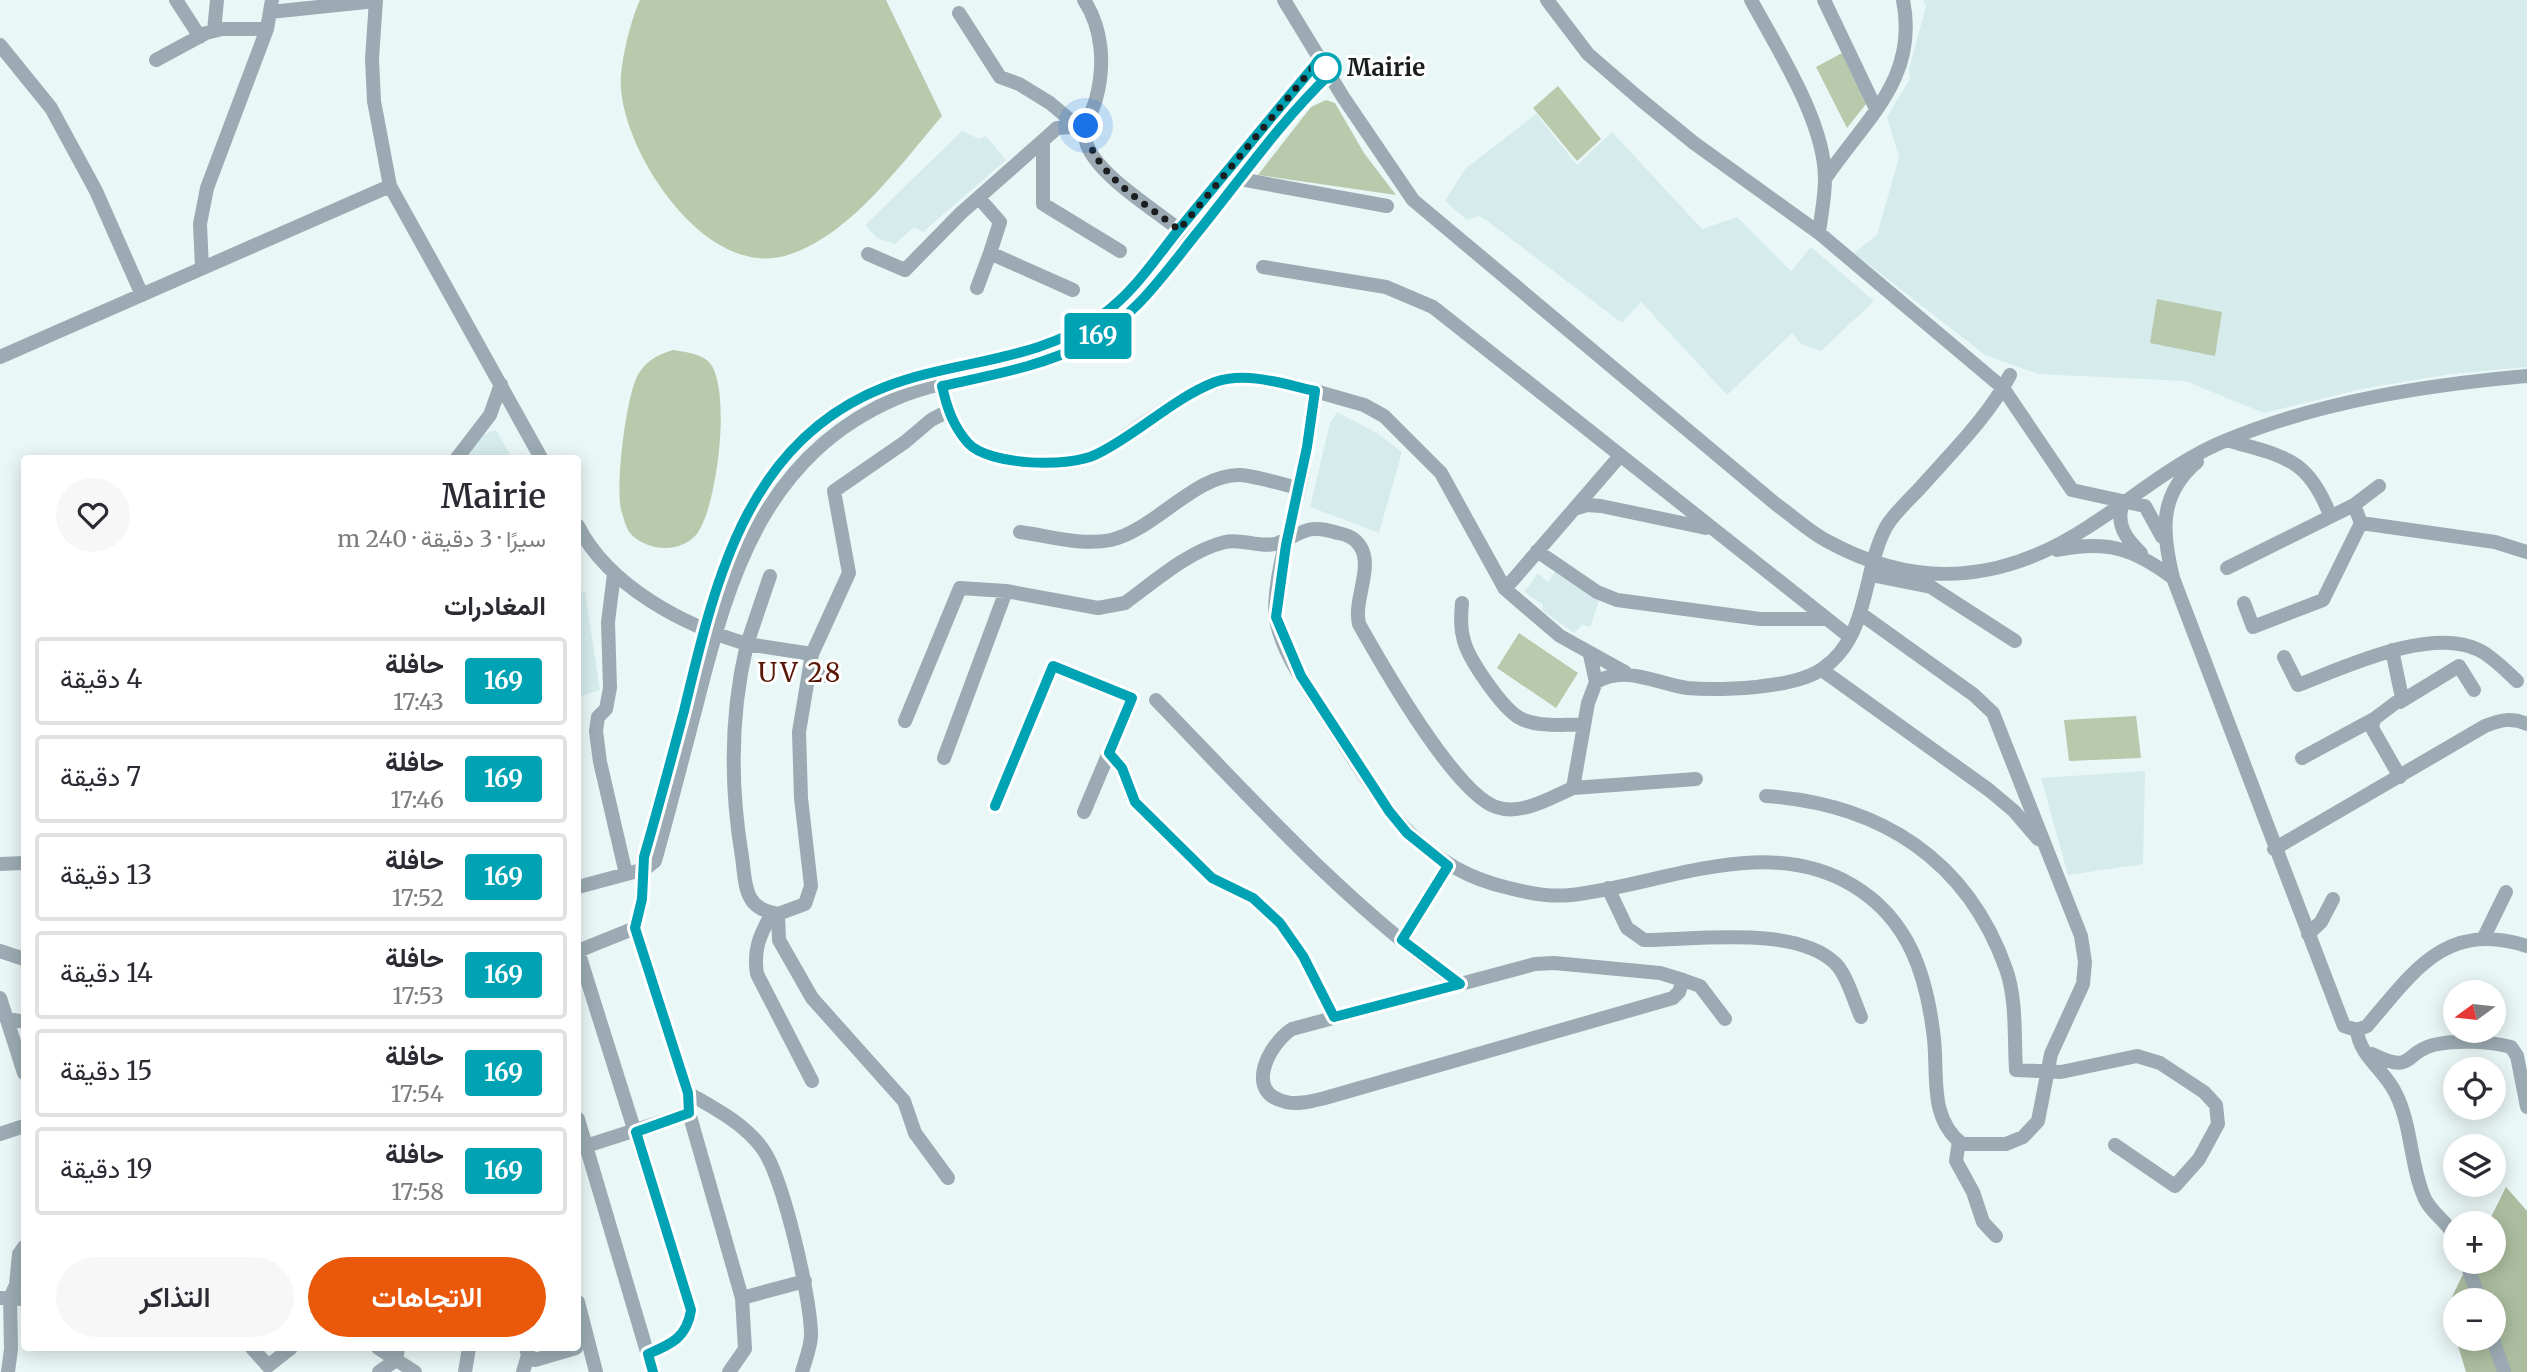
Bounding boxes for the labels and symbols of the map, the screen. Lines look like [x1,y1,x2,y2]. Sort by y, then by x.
place label: Mairie [1347,52,1425,83]
marker: Mairie [1311,53,1341,83]
your location [1068,108,1103,143]
line badge: 169 [1058,313,1138,359]
district label: UV 28 [758,656,842,689]
north arrow [2443,980,2506,1043]

